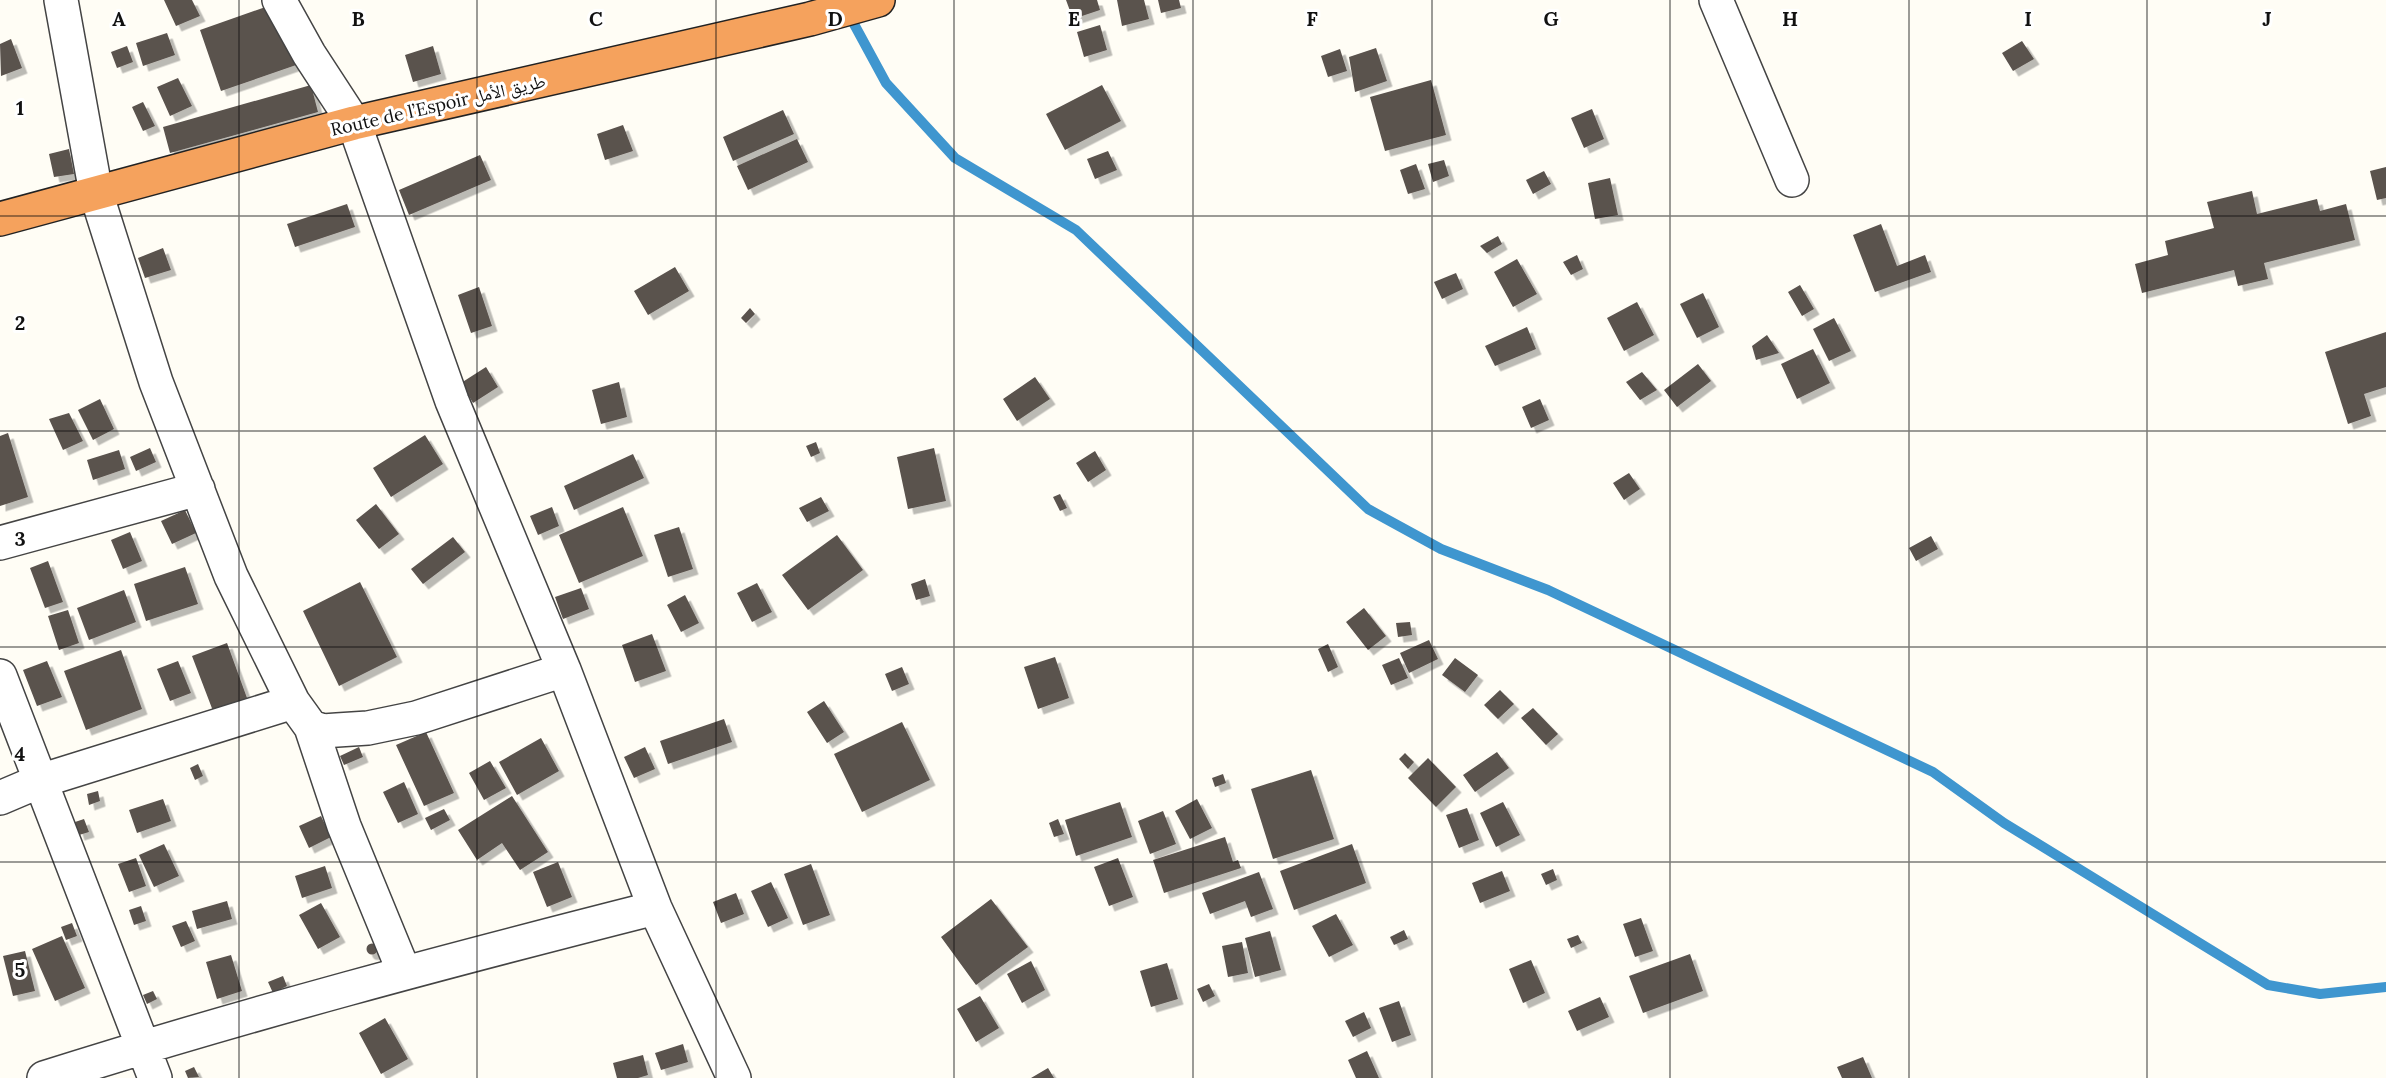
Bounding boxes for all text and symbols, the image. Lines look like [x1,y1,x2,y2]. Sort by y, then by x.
text: A [112,6,126,31]
text: B [351,6,365,31]
text: C [589,6,603,31]
text: D [827,6,843,31]
text: E [1068,6,1080,31]
text: F [1306,6,1318,31]
text: G [1543,6,1559,31]
text: H [1782,6,1798,31]
text: I [2024,6,2032,31]
text: J [2262,6,2272,31]
street label: Route de l’Espoir طريق الأمل [328,69,548,141]
text: 1 [16,95,24,120]
text: 2 [15,310,25,335]
text: 3 [14,526,26,551]
text: 4 [15,741,26,766]
text: 5 [15,957,26,982]

